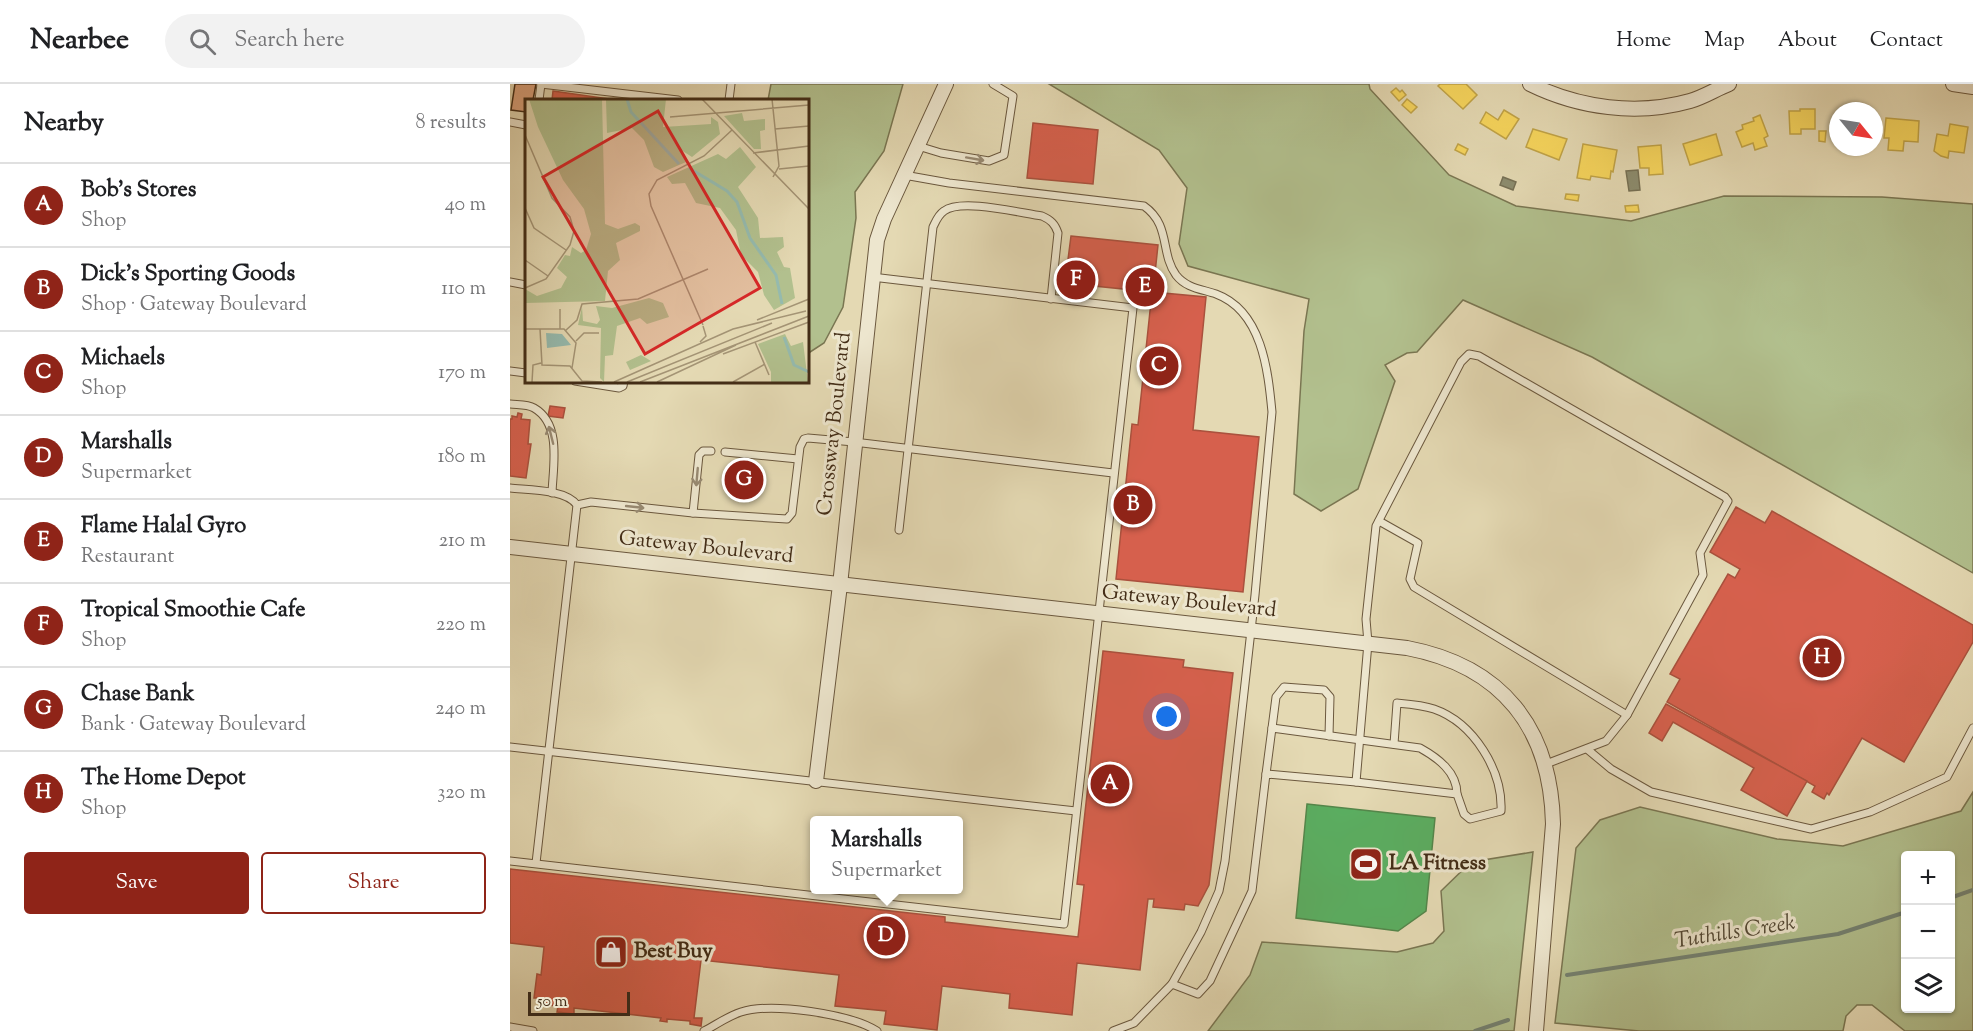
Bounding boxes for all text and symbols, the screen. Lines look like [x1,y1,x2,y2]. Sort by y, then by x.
search box [165,14,585,68]
text: Nearbee [30,21,129,61]
icon: search [186,25,219,58]
text: Search here [234,25,345,57]
text: Home [1616,26,1671,56]
text: Map [1704,26,1745,56]
text: About [1778,26,1837,56]
text: Contact [1870,26,1943,56]
inset map [525,99,808,382]
north arrow [1829,102,1883,156]
text: Nearby [24,105,104,142]
text: 8 results [415,109,486,138]
one-way arrow [964,153,984,164]
text: Bob's Stores [81,175,196,207]
text: A [35,191,52,220]
text: 40 m [445,191,486,220]
text: Shop [81,207,126,236]
pin: F [1056,258,1096,302]
text: Dick's Sporting Goods [81,259,295,291]
pin: E [1126,264,1164,310]
text: B [37,275,50,304]
text: 110 m [441,275,486,304]
text: Shop · Gateway Boulevard [81,291,307,320]
street label: Crossway Boulevard [810,331,860,517]
text: Michaels [81,343,165,375]
pin: C [1140,344,1178,388]
text: C [35,359,52,388]
text: 170 m [438,359,486,388]
text: Shop [81,375,126,404]
one-way arrow [544,426,556,445]
text: Marshalls [81,427,172,459]
text: D [36,443,51,472]
text: 180 m [438,443,486,472]
pin: G [724,458,764,502]
text: Supermarket [81,459,192,488]
one-way arrow [691,467,702,487]
pin: B [1114,482,1152,528]
one-way arrow [625,502,644,513]
text: Flame Halal Gyro [81,511,246,543]
street label: Gateway Boulevard [617,524,795,572]
text: E [37,527,50,556]
text: 210 m [439,527,486,556]
text: Restaurant [81,543,174,572]
street label: Gateway Boulevard [1100,578,1278,626]
text: Tropical Smoothie Cafe [81,595,305,627]
text: F [38,611,49,640]
text: 220 m [436,611,486,640]
text: Shop [81,627,126,656]
pin: H [1802,636,1842,680]
text: Chase Bank [81,679,194,711]
text: G [35,695,52,724]
text: 240 m [435,695,486,724]
your location [1152,702,1181,731]
text: Bank · Gateway Boulevard [81,711,306,740]
pin: A [1090,762,1130,806]
text: The Home Depot [81,763,246,795]
text: H [36,779,51,808]
text: 320 m [437,779,486,808]
text: Shop [81,795,126,824]
popup [810,816,963,894]
text: Marshalls [831,825,922,857]
sports icon: LA Fitness [1348,846,1384,882]
place label: LA Fitness [1389,849,1486,879]
map controls [1901,851,1955,1013]
button: + [1901,851,1955,905]
button: Save [24,852,249,914]
button: Share [261,852,486,914]
text: Supermarket [831,857,942,886]
button: − [1901,905,1955,959]
water label: Tuthills Creek [1673,908,1798,958]
pin: D [866,914,905,958]
shop icon: Best Buy [593,934,629,970]
place label: Best Buy [634,937,713,967]
button: layers [1901,959,1955,1013]
scale bar [528,989,630,1016]
text: 50 m [537,991,568,1014]

